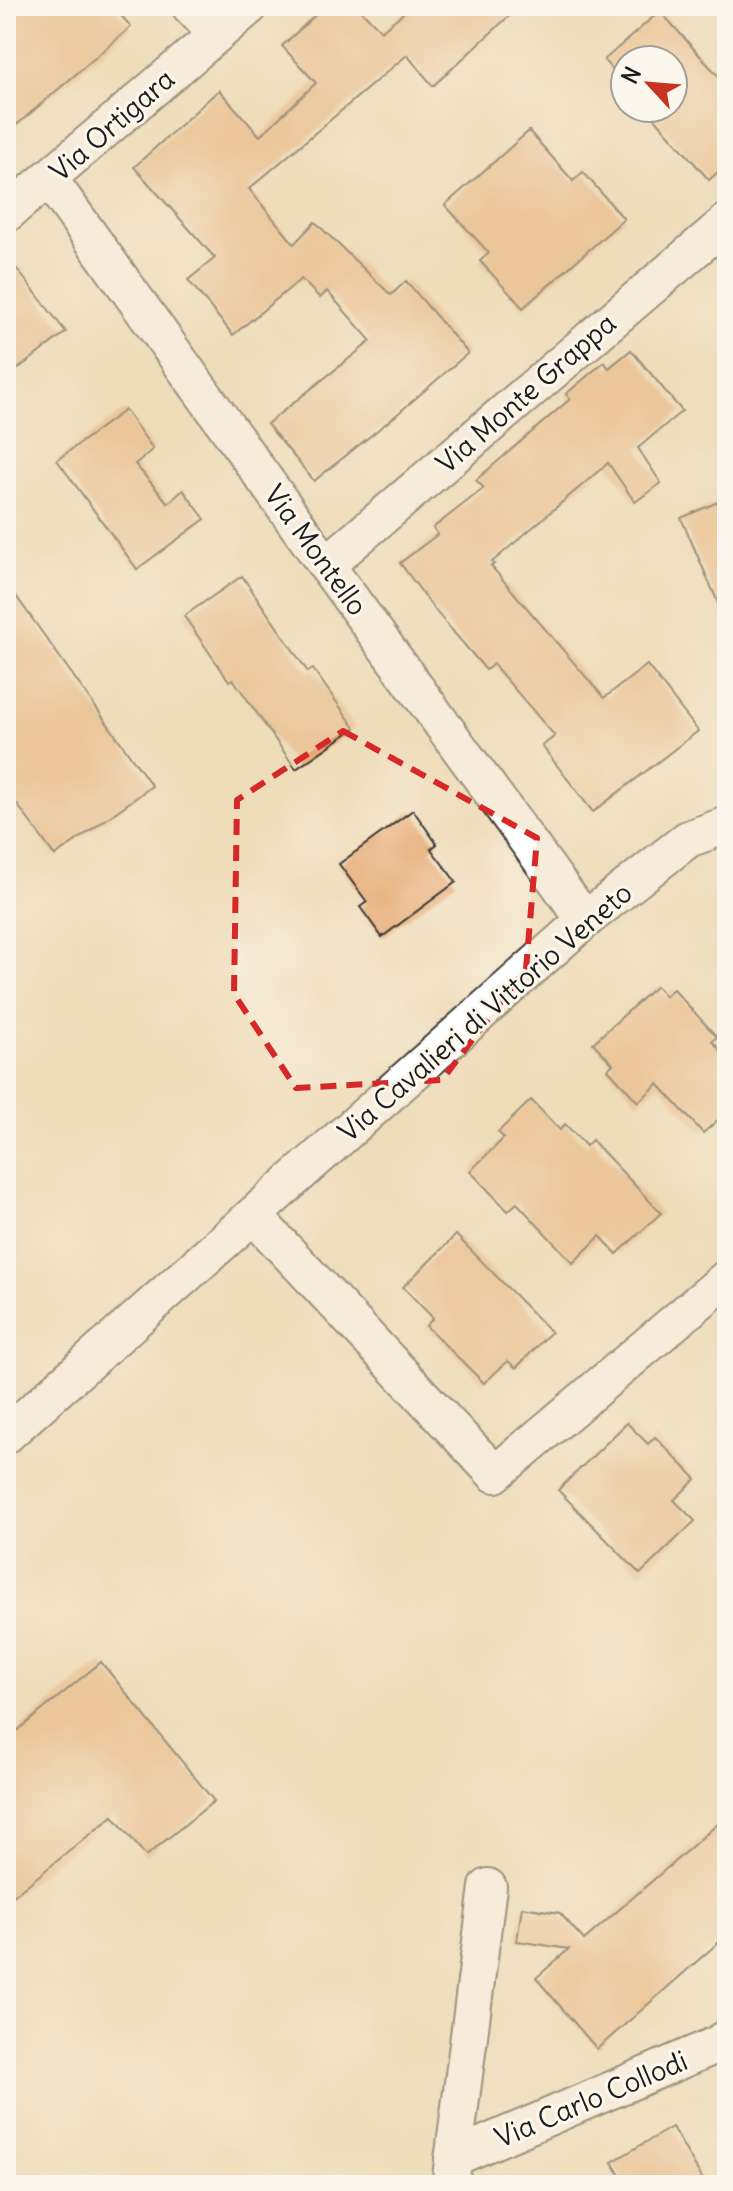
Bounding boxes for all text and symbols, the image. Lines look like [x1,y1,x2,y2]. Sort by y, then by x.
north arrow [609,44,689,124]
street label: Via Ortigara [42,61,182,189]
text: N [615,62,647,88]
street label: Via Monte Grappa [429,305,623,481]
street label: Via Montello [256,477,376,623]
street label: Via Cavalieri di Vittorio Veneto [331,874,639,1150]
street label: Via Carlo Collodi [489,2042,693,2156]

